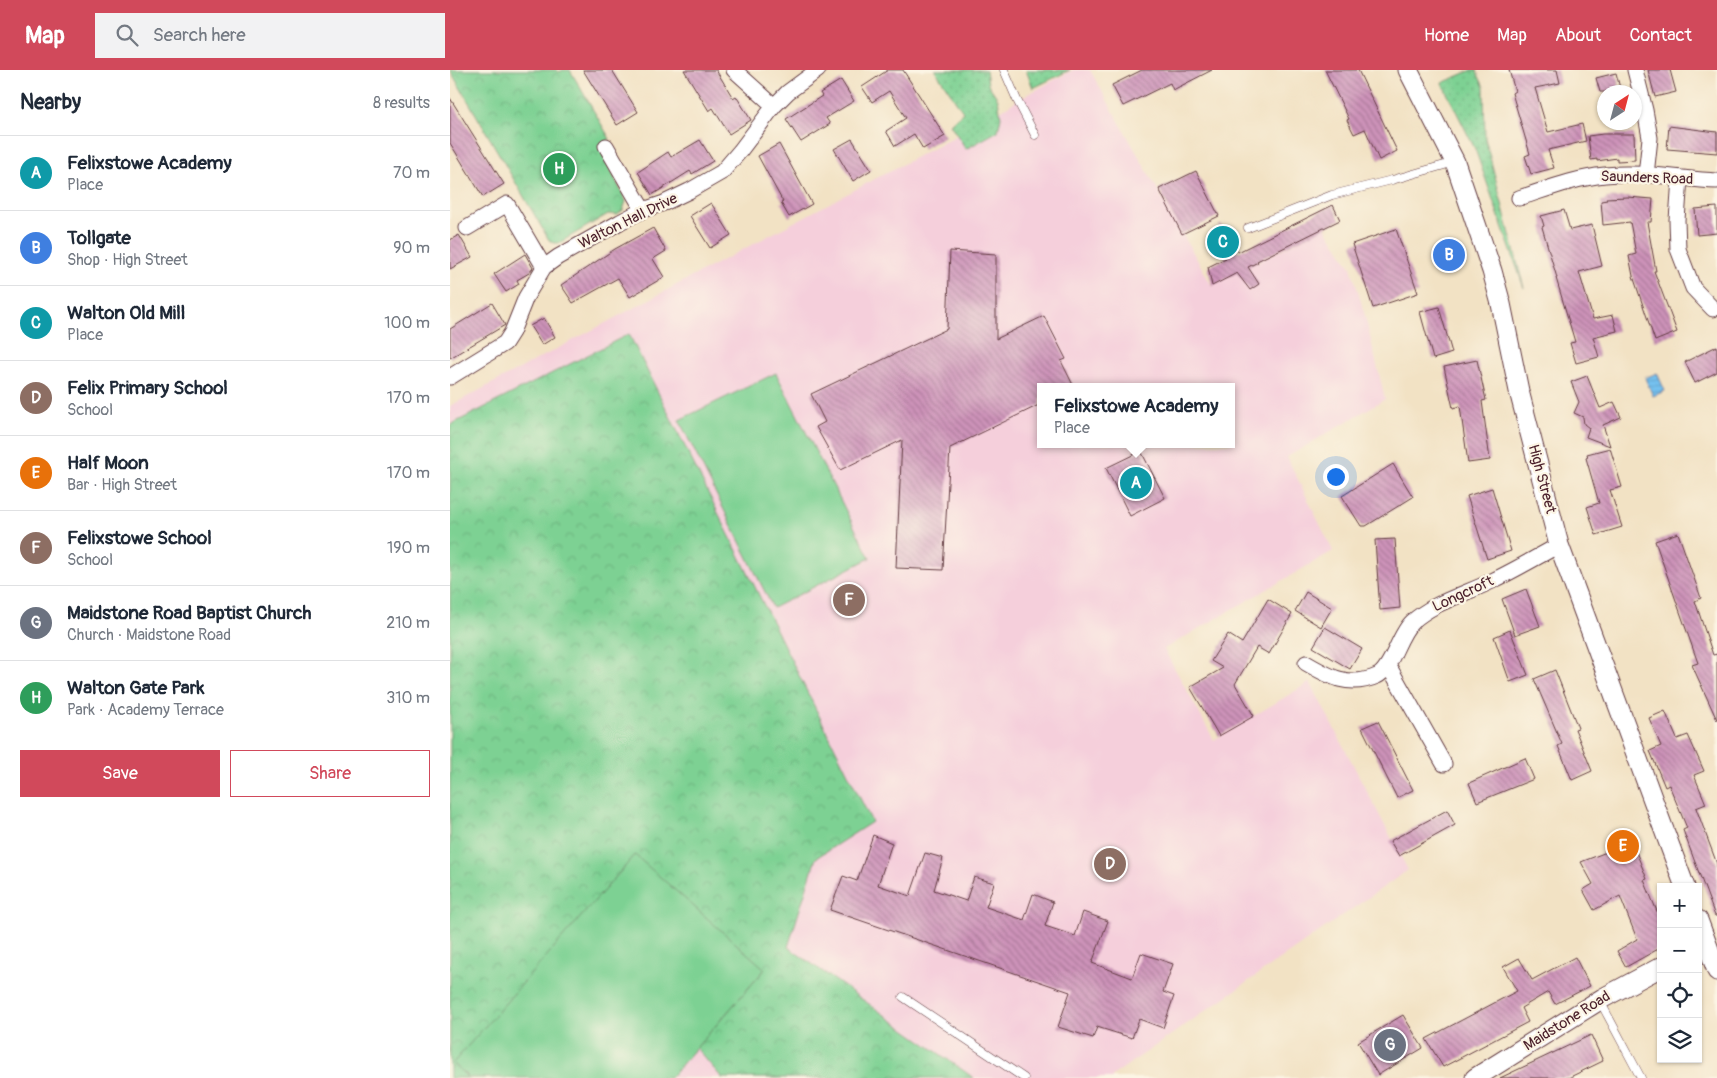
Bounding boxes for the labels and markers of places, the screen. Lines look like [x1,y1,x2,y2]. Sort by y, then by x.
pin: H [543,150,575,188]
pin: C [1207,223,1239,261]
pin: B [1433,236,1465,274]
pin: A [1120,464,1152,502]
pin: F [833,581,865,619]
pin: E [1607,827,1639,865]
pin: D [1094,845,1126,883]
pin: G [1374,1026,1406,1064]

